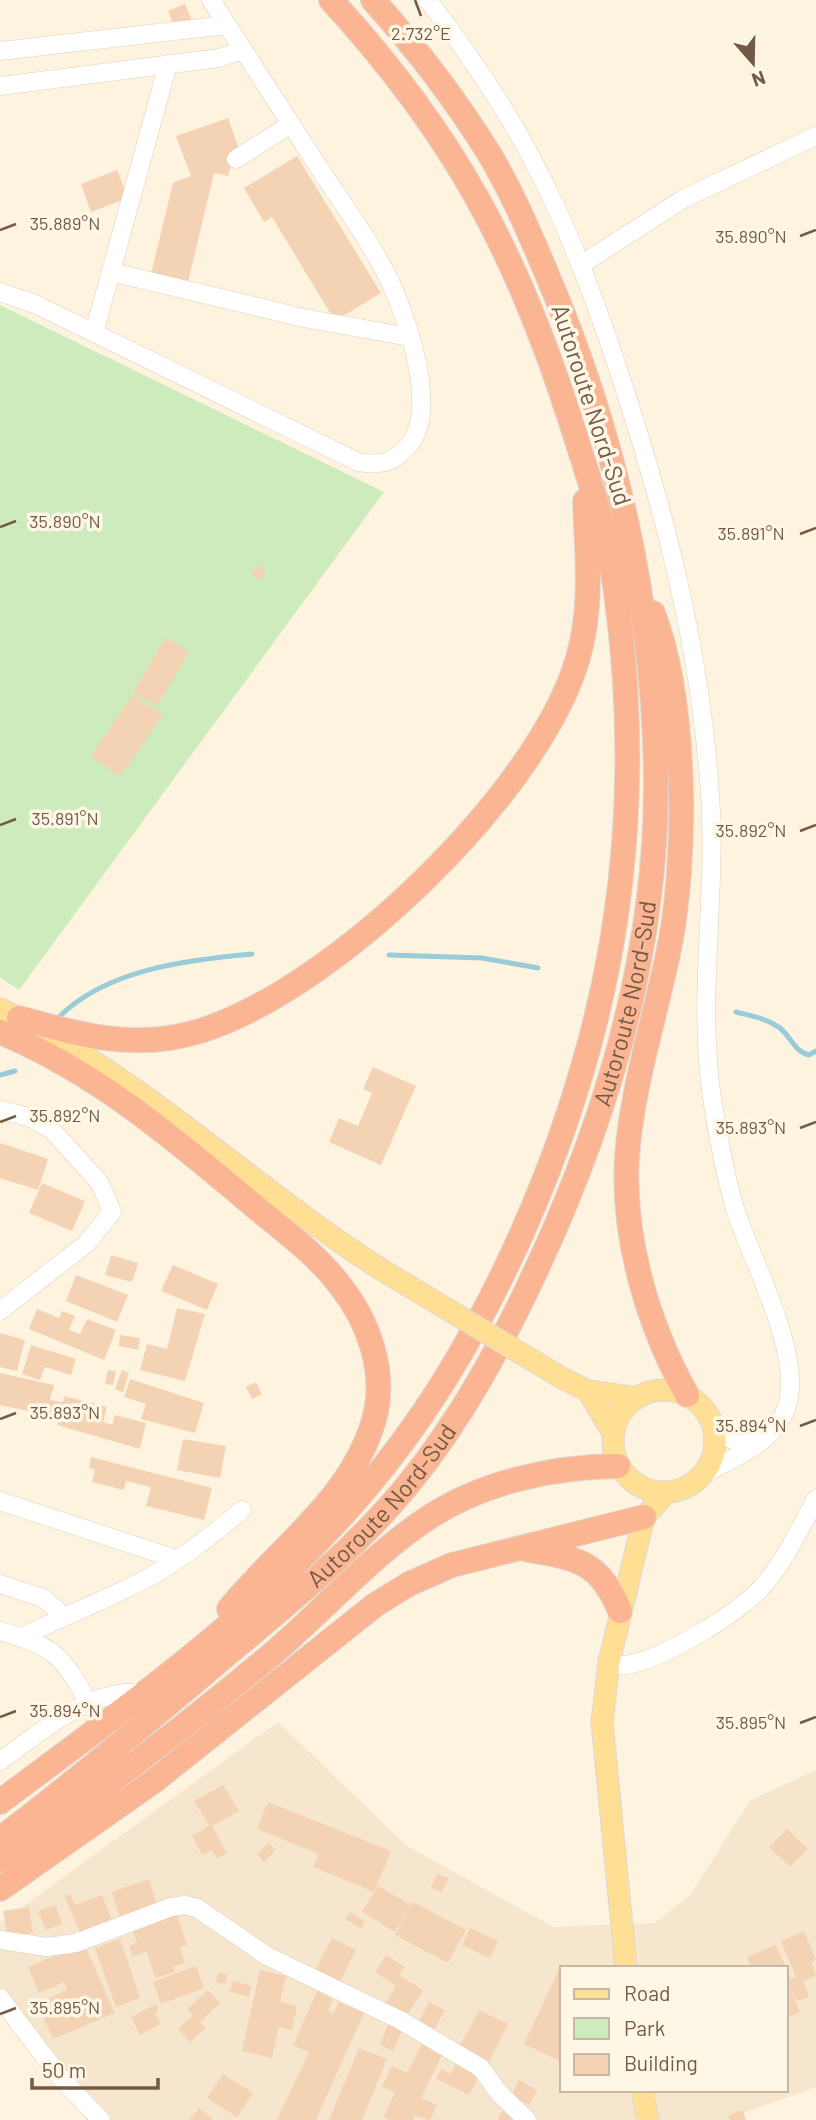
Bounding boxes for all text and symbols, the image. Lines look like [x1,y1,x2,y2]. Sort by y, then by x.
text: 2.732°E [391,22,451,44]
north arrow [718,28,788,98]
text: N [749,66,769,92]
text: 35.889°N [30,212,100,234]
text: 35.890°N [715,225,787,247]
street label: Autoroute Nord-Sud [546,300,639,509]
text: 35.890°N [29,510,101,532]
text: 35.891°N [717,522,785,544]
text: 35.891°N [31,807,99,829]
text: 35.892°N [716,819,786,841]
street label: Autoroute Nord-Sud [586,899,661,1109]
text: 35.892°N [30,1104,100,1126]
text: 35.893°N [716,1116,786,1138]
text: 35.893°N [30,1401,100,1423]
text: 35.894°N [715,1414,787,1436]
street label: Autoroute Nord-Sud [301,1418,461,1593]
text: 35.894°N [29,1699,101,1721]
text: 35.895°N [716,1711,786,1733]
legend [560,1966,788,2092]
text: Road [624,1980,670,2005]
text: 35.895°N [30,1996,100,2018]
text: Park [624,2015,665,2040]
scale bar [32,2046,158,2090]
text: Building [624,2050,698,2075]
text: 50 m [42,2057,86,2082]

